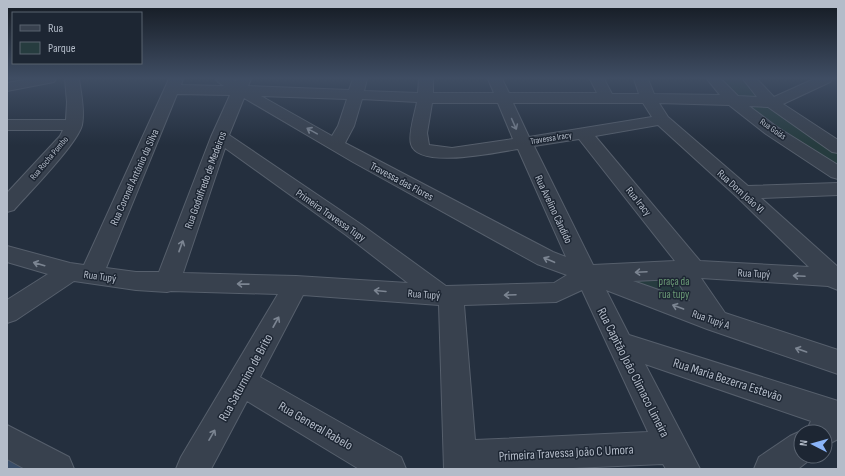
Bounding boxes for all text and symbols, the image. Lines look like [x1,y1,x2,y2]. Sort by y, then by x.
legend [12,12,142,64]
text: Rua [48,21,64,36]
text: Parque [48,41,76,56]
street label: Rua Goiás [758,116,788,142]
one-way arrow [511,117,519,129]
one-way arrow [306,126,318,134]
street label: Rua Coronel Antônio da Silva [107,127,162,227]
street label: Rua Godolfredo de Medeiros [182,130,229,231]
street label: Travessa Iracy [530,130,573,147]
street label: Rua Rocha Pombo [28,134,71,182]
street label: Travessa das Flores [368,159,436,204]
street label: Rua Dom João VI [714,167,767,216]
street label: Rua Avelino Cândido [532,173,575,246]
street label: Rua Iracy [623,184,655,219]
street label: Primeira Travessa Tupy [293,186,369,245]
one-way arrow [177,240,185,252]
one-way arrow [544,256,556,263]
one-way arrow [33,260,46,267]
street label: Rua Tupý [737,266,771,281]
street label: Rua Tupý [83,268,118,285]
one-way arrow [635,268,648,275]
one-way arrow [793,272,806,279]
park label: praça da rua tupy [659,275,690,301]
one-way arrow [237,280,250,288]
one-way arrow [374,287,387,294]
street label: Rua Tupý [407,287,441,302]
one-way arrow [504,291,517,299]
one-way arrow [673,303,685,311]
street label: Rua Capitão João Climaco Limeira [593,305,673,440]
street label: Rua Tupý A [690,307,732,332]
one-way arrow [272,316,280,328]
street label: Rua Saturnino de Brito [215,331,276,424]
one-way arrow [795,345,807,353]
street label: Rua Maria Bezerra Estevão [671,355,784,405]
street label: Rua General Rabelo [275,398,356,454]
north arrow [793,424,833,464]
one-way arrow [209,429,216,441]
text: N [797,439,810,447]
street label: Primeira Travessa João C Umora [498,441,634,465]

